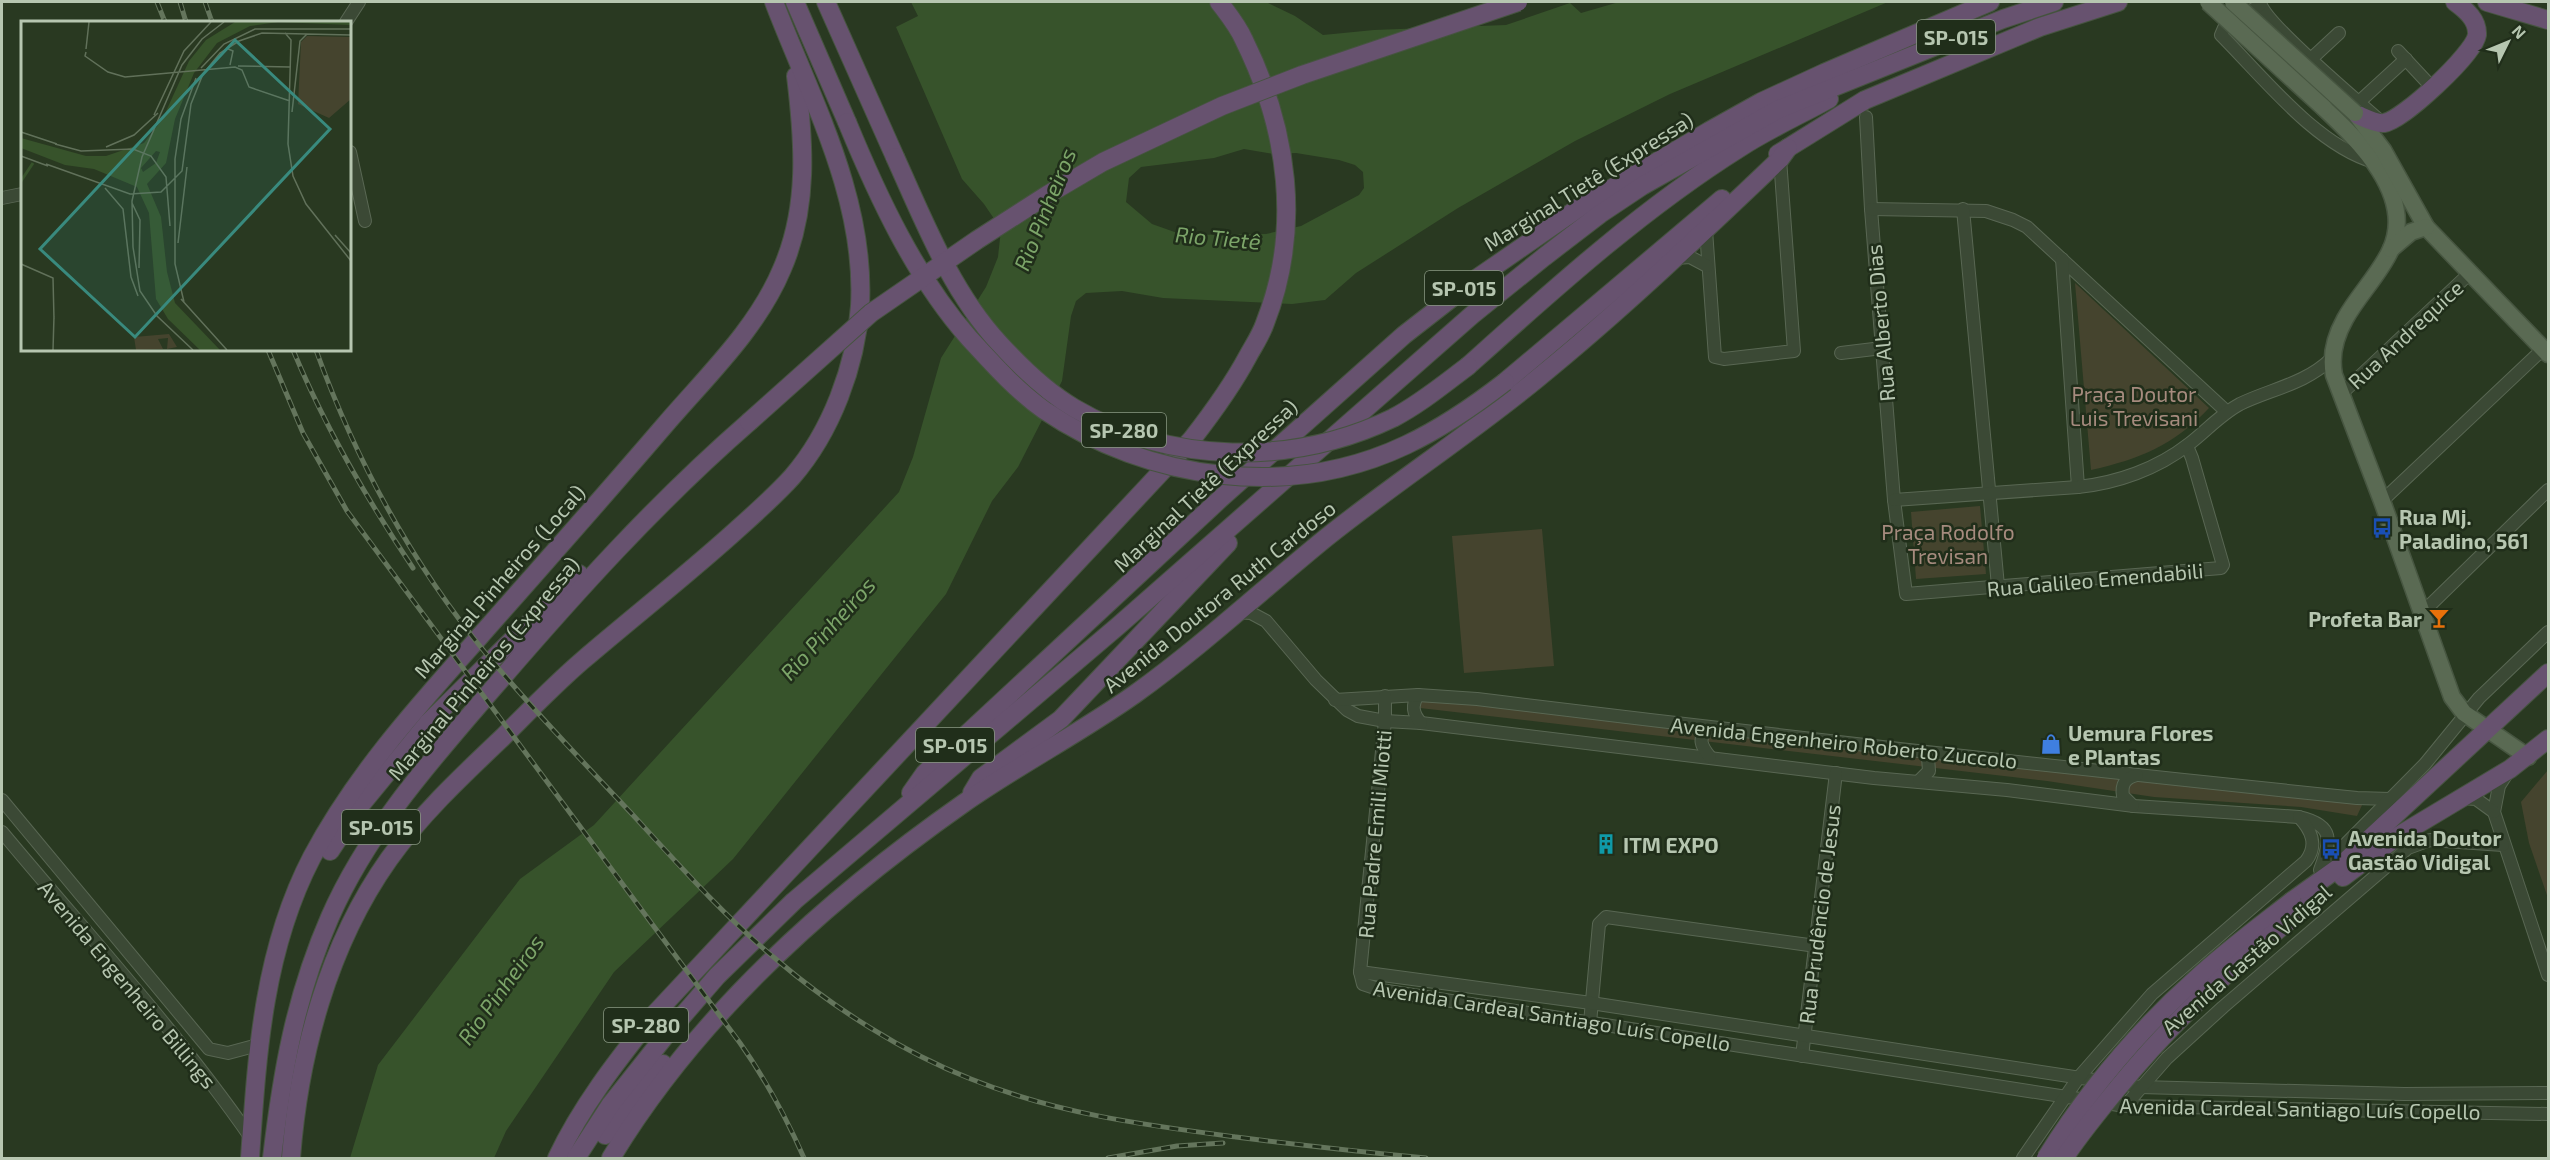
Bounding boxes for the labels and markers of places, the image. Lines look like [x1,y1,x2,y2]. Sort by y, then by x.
place label: Rua Mj. Paladino, 561 [2399,504,2529,553]
bus stop icon: Rua Mj. Paladino, 561 [2370,516,2394,540]
place label: Profeta Bar [2308,606,2422,631]
bar icon: Profeta Bar [2427,606,2451,630]
place label: Uemura Flores e Plantas [2068,720,2213,769]
shop icon: Uemura Flores e Plantas [2039,732,2063,756]
place label: Avenida Doutor Gastão Vidigal [2348,825,2501,874]
building icon: ITM EXPO [1594,832,1618,856]
place label: ITM EXPO [1623,832,1719,857]
bus stop icon: Avenida Doutor Gastão Vidigal [2319,837,2343,861]

